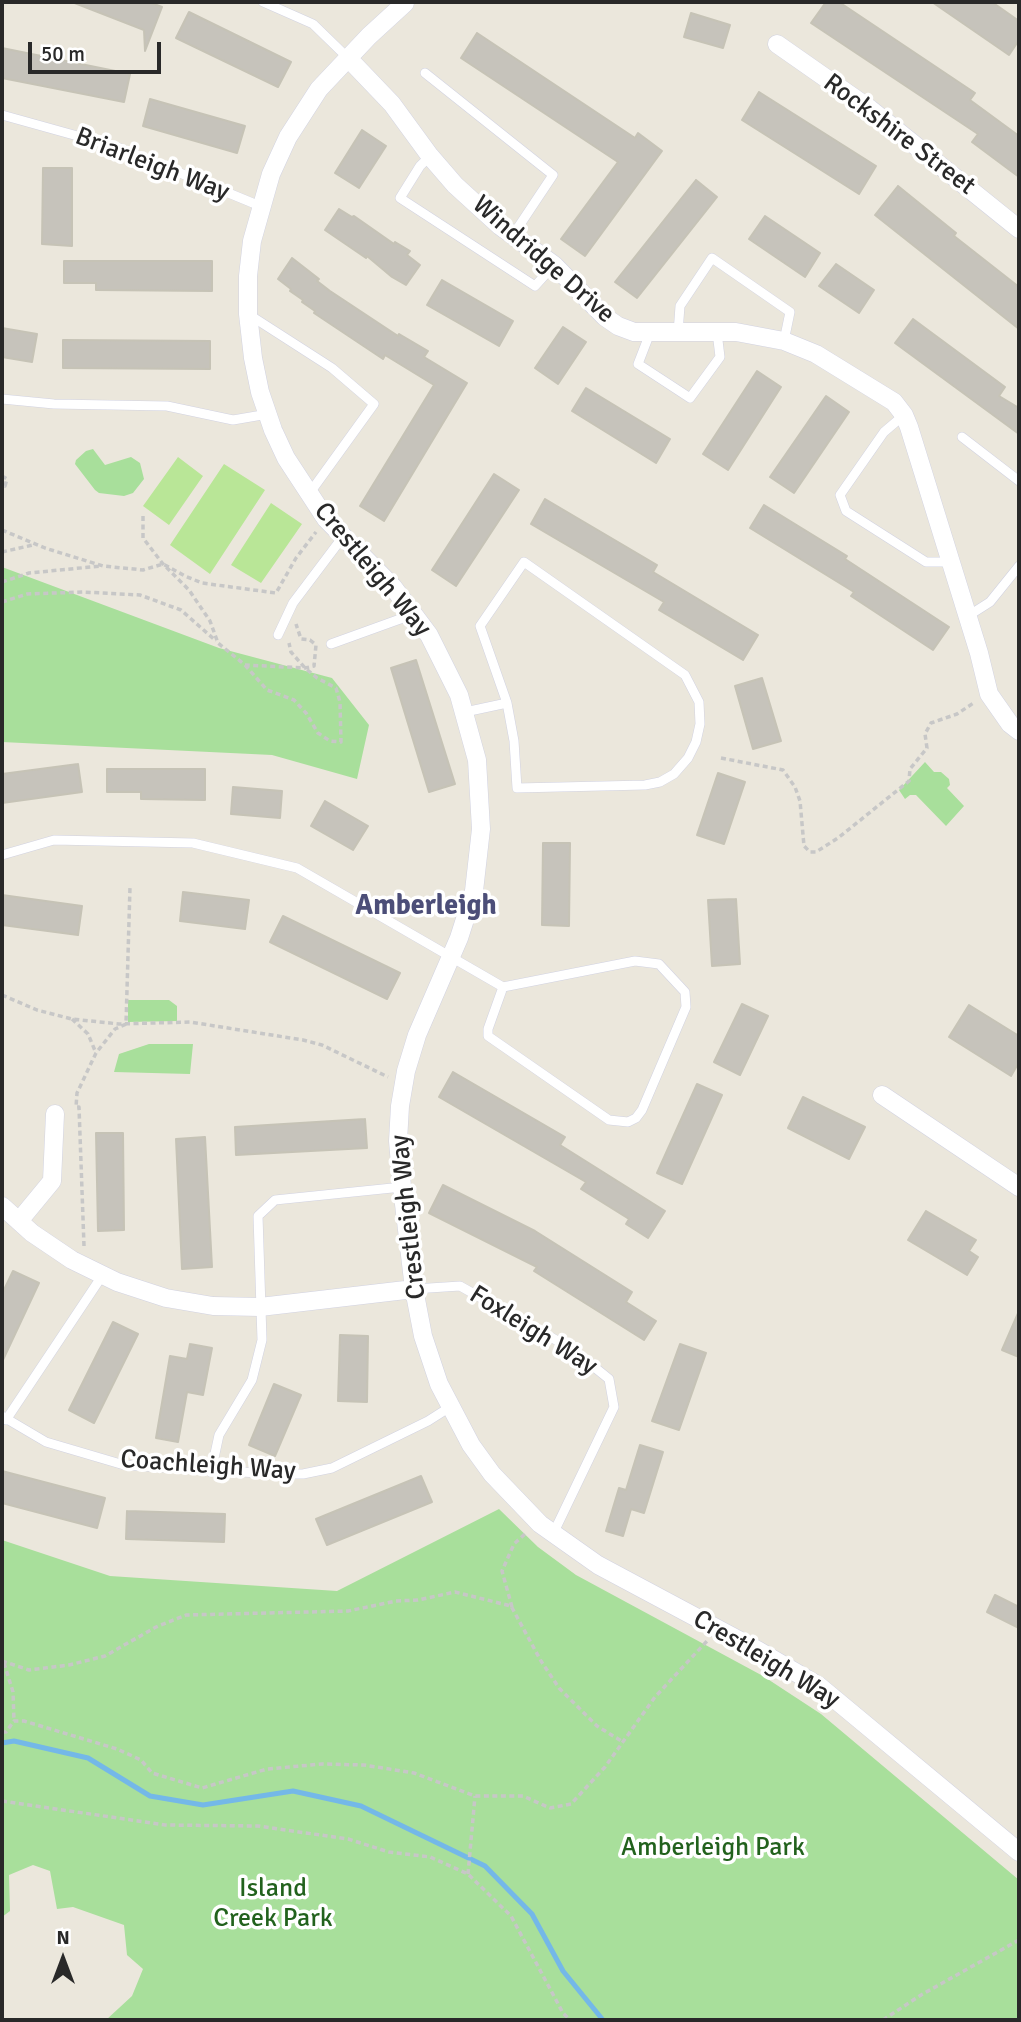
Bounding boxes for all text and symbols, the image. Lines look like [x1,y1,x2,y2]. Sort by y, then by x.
scale bar [32,28,164,72]
text: 50 m [41,41,85,67]
street label: Rockshire Street [817,68,981,202]
street label: Briarleigh Way [71,121,233,209]
street label: Windridge Drive [465,190,621,330]
street label: Crestleigh Way [307,497,437,643]
district label: Amberleigh [355,890,497,924]
street label: Crestleigh Way [385,1133,433,1301]
street label: Foxleigh Way [463,1279,603,1383]
street label: Coachleigh Way [119,1444,297,1488]
street label: Crestleigh Way [687,1604,845,1716]
park label: Amberleigh Park [621,1832,805,1864]
park label: Island Creek Park [213,1873,333,1934]
north arrow [28,1924,98,1994]
text: N [56,1926,70,1950]

